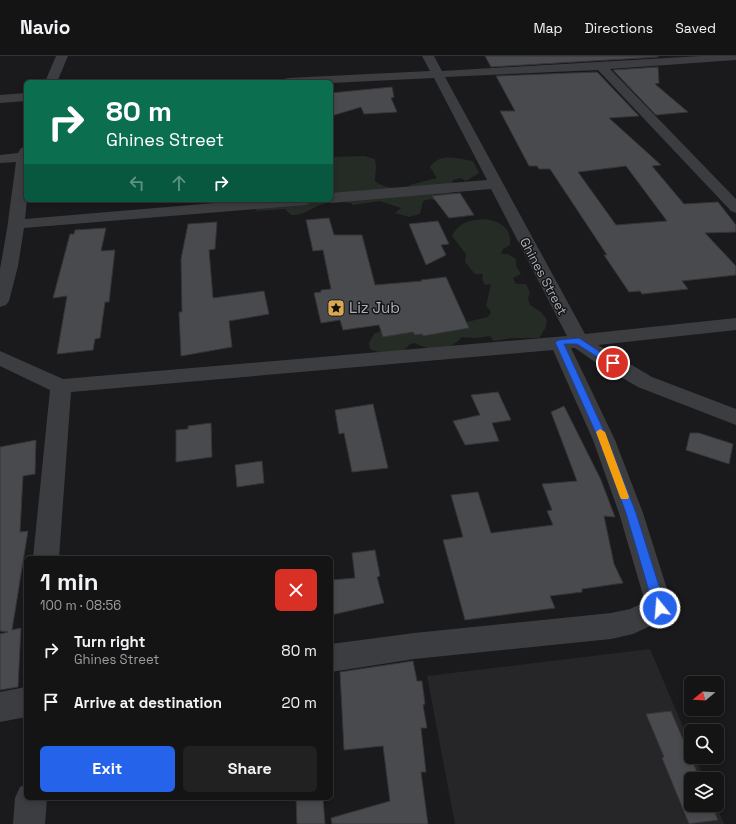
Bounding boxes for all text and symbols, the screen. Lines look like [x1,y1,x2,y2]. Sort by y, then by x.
text: Navio [20,15,70,40]
text: Map [533,19,563,37]
text: Directions [585,19,653,37]
text: Saved [675,19,716,37]
text: 80 m [106,93,172,129]
icon: right [40,96,92,148]
text: Ghines Street [106,128,224,151]
icon: left [126,172,148,194]
icon: ahead [168,172,190,194]
icon: right [210,172,232,194]
street label: Ghines Street [516,235,571,318]
place icon: Liz Jub [326,298,346,318]
place label: Liz Jub [349,298,400,317]
pin [596,346,630,380]
icon: arrive [602,352,624,374]
text: 1 min [40,566,99,597]
button: close [275,569,317,611]
position arrow [639,587,681,629]
text: 100 m · 08:56 [40,597,121,614]
text: Turn right [74,632,145,651]
icon: right [40,639,62,661]
text: 80 m [281,641,317,660]
text: Ghines Street [74,651,159,668]
north arrow [684,676,724,716]
map controls [684,676,724,812]
icon: arrive [40,691,62,713]
text: Arrive at destination [74,693,222,712]
text: 20 m [282,693,317,712]
button: search [684,724,724,764]
button: Exit [40,746,175,792]
button: Share [183,746,317,792]
button: layers [684,772,724,812]

